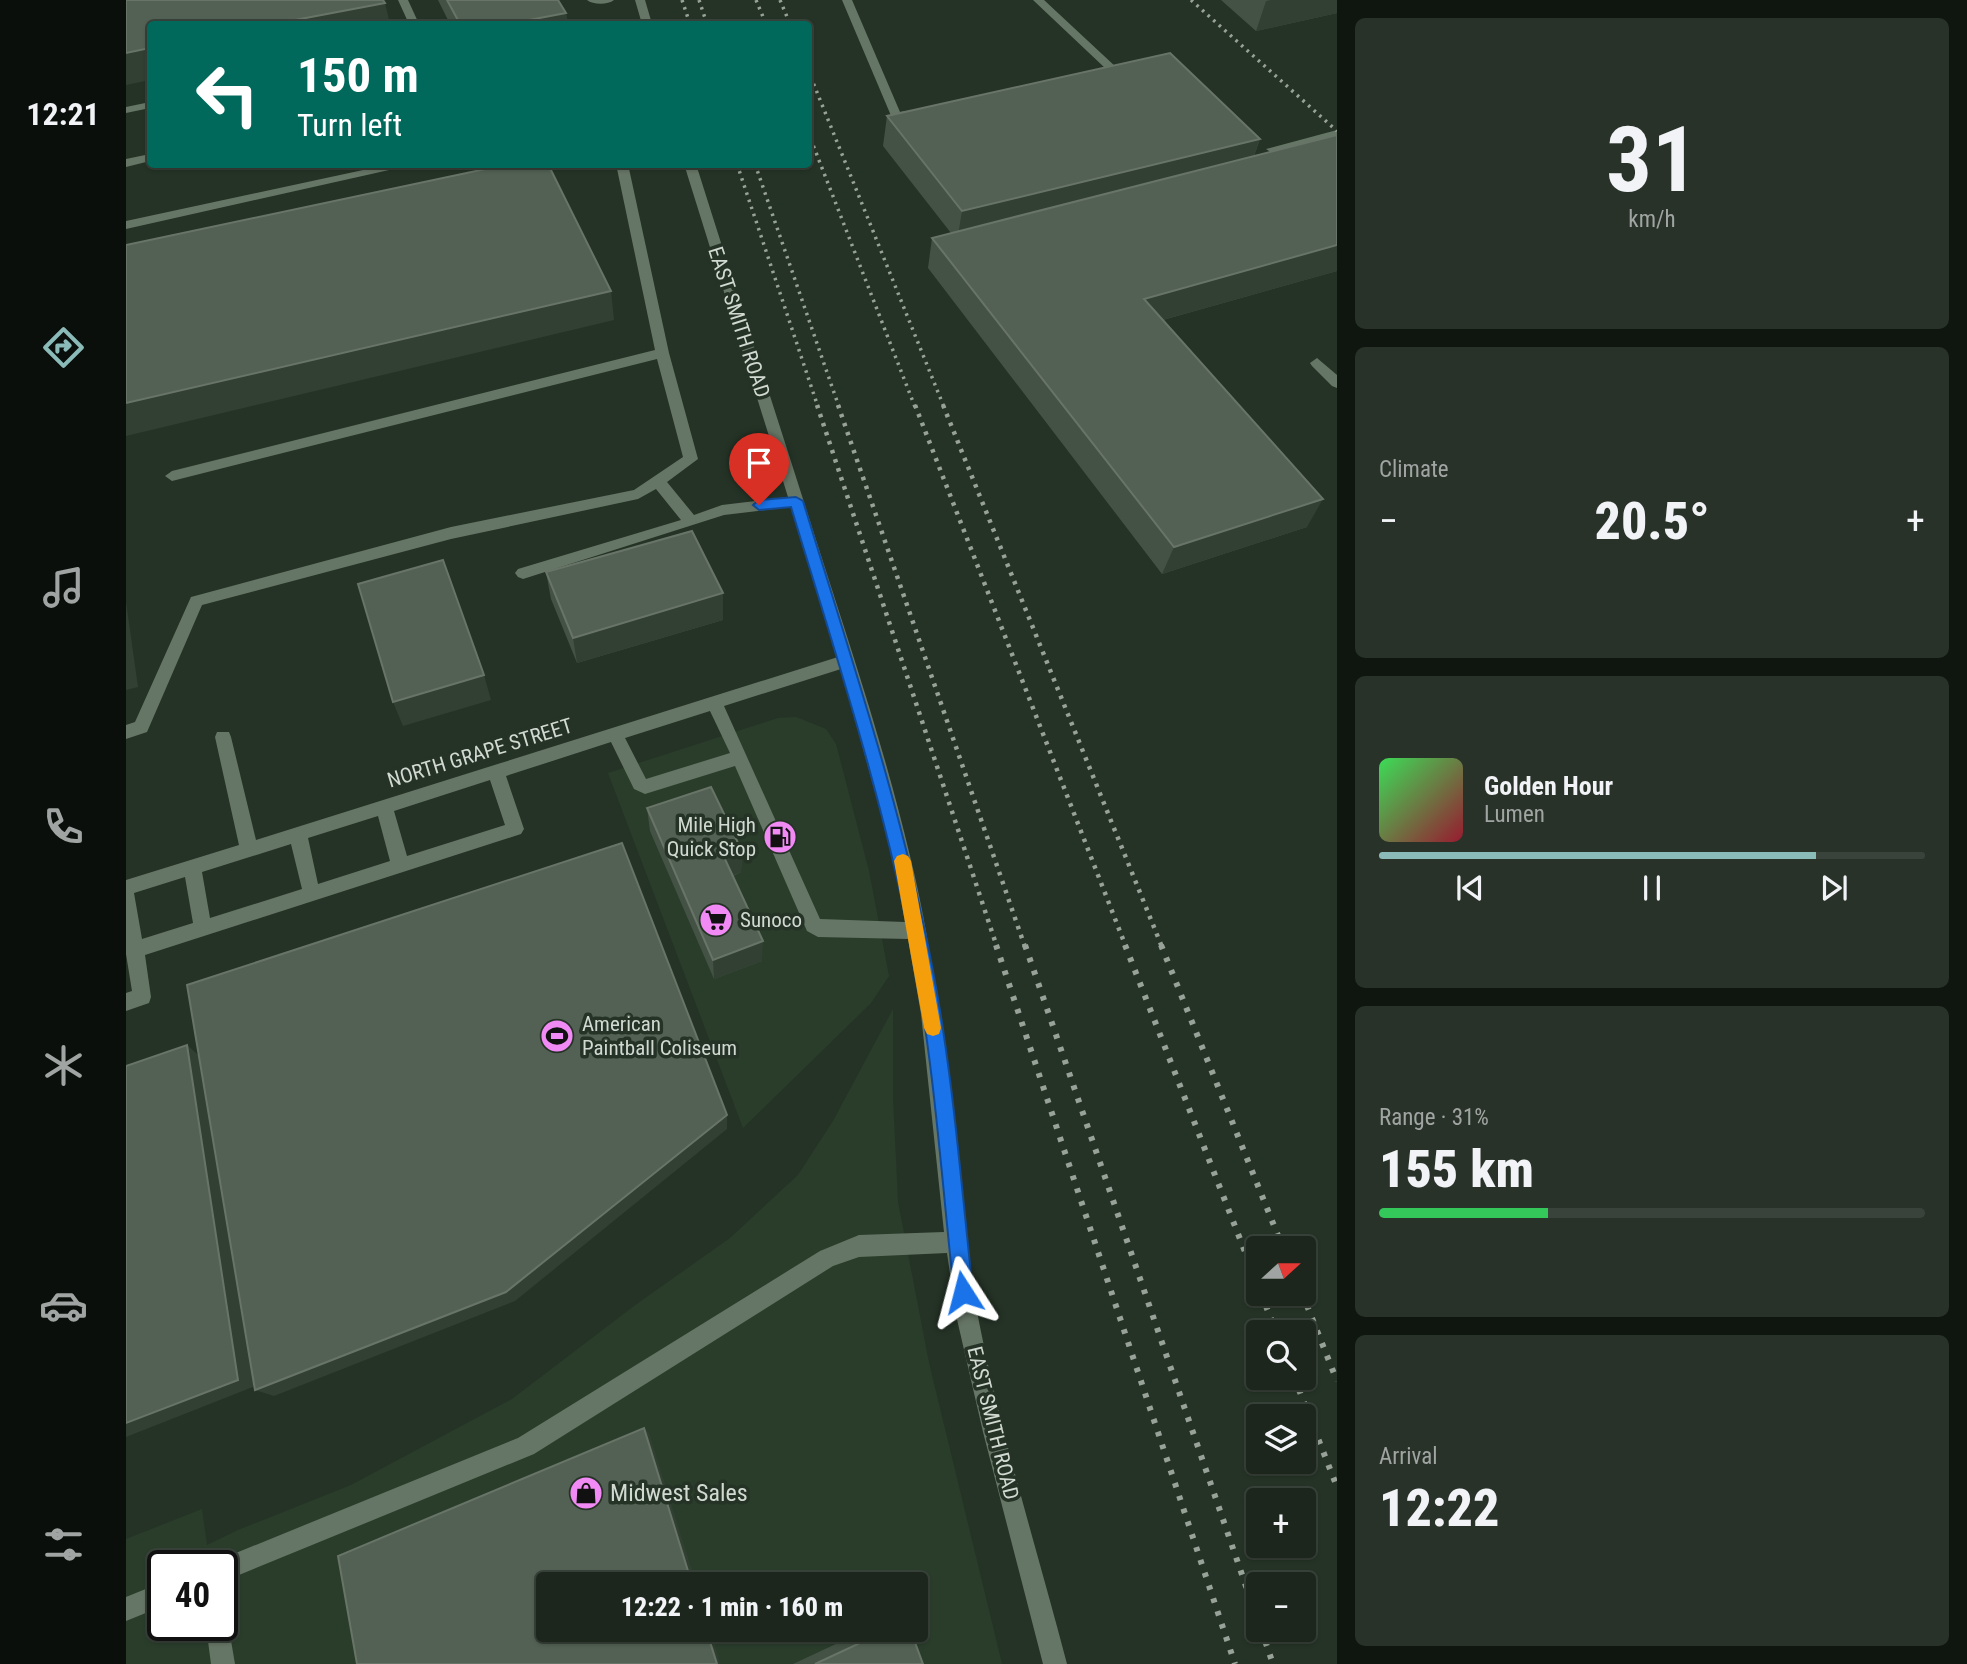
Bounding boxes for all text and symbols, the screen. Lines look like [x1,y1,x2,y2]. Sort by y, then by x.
text: 150 m [297,47,419,104]
icon: left [182,49,273,140]
text: 12:21 [26,95,100,133]
text: Turn left [297,106,402,144]
text: 31 [1606,107,1698,213]
text: km/h [1628,206,1676,233]
street label: EAST SMITH ROAD [703,244,775,400]
icon: directions [39,323,88,372]
pin [729,433,789,505]
icon: arrive [740,444,778,482]
text: Climate [1379,456,1449,483]
text: 20.5° [1594,491,1710,552]
text: − [1379,499,1398,543]
text: + [1906,499,1925,543]
icon: music [39,563,88,612]
street label: NORTH GRAPE STREET [385,713,576,793]
text: Golden Hour [1484,771,1613,801]
text: Lumen [1484,801,1545,828]
icon: phone [39,802,88,851]
place label: Mile High Quick Stop [667,813,756,861]
fuel station icon: Mile High Quick Stop [761,818,799,856]
icon: previous [1451,869,1489,907]
icon: pause [1633,869,1671,907]
icon: next [1815,869,1853,907]
supermarket icon: Sunoco [697,901,735,939]
place label: Sunoco [740,908,802,932]
place label: American Paintball Coliseum [582,1012,737,1060]
sports icon: American Paintball Coliseum [538,1017,576,1055]
icon: climate [39,1041,88,1090]
text: Range · 31% [1379,1104,1489,1131]
text: 155 km [1379,1139,1534,1200]
north arrow [1246,1236,1316,1306]
map controls [1246,1236,1316,1642]
position arrow [926,1255,1000,1329]
icon: car [39,1281,88,1330]
button: search [1246,1320,1316,1390]
street label: EAST SMITH ROAD [962,1344,1024,1502]
button: layers [1246,1404,1316,1474]
text: Arrival [1379,1443,1438,1470]
shop icon: Midwest Sales [567,1474,605,1512]
text: 12:22 [1379,1478,1499,1539]
place label: Midwest Sales [610,1479,748,1507]
button: + [1246,1488,1316,1558]
icon: filters [39,1520,88,1569]
speed limit sign: 40 [147,1550,238,1641]
button: − [1246,1572,1316,1642]
text: 12:22 · 1 min · 160 m [621,1592,843,1622]

